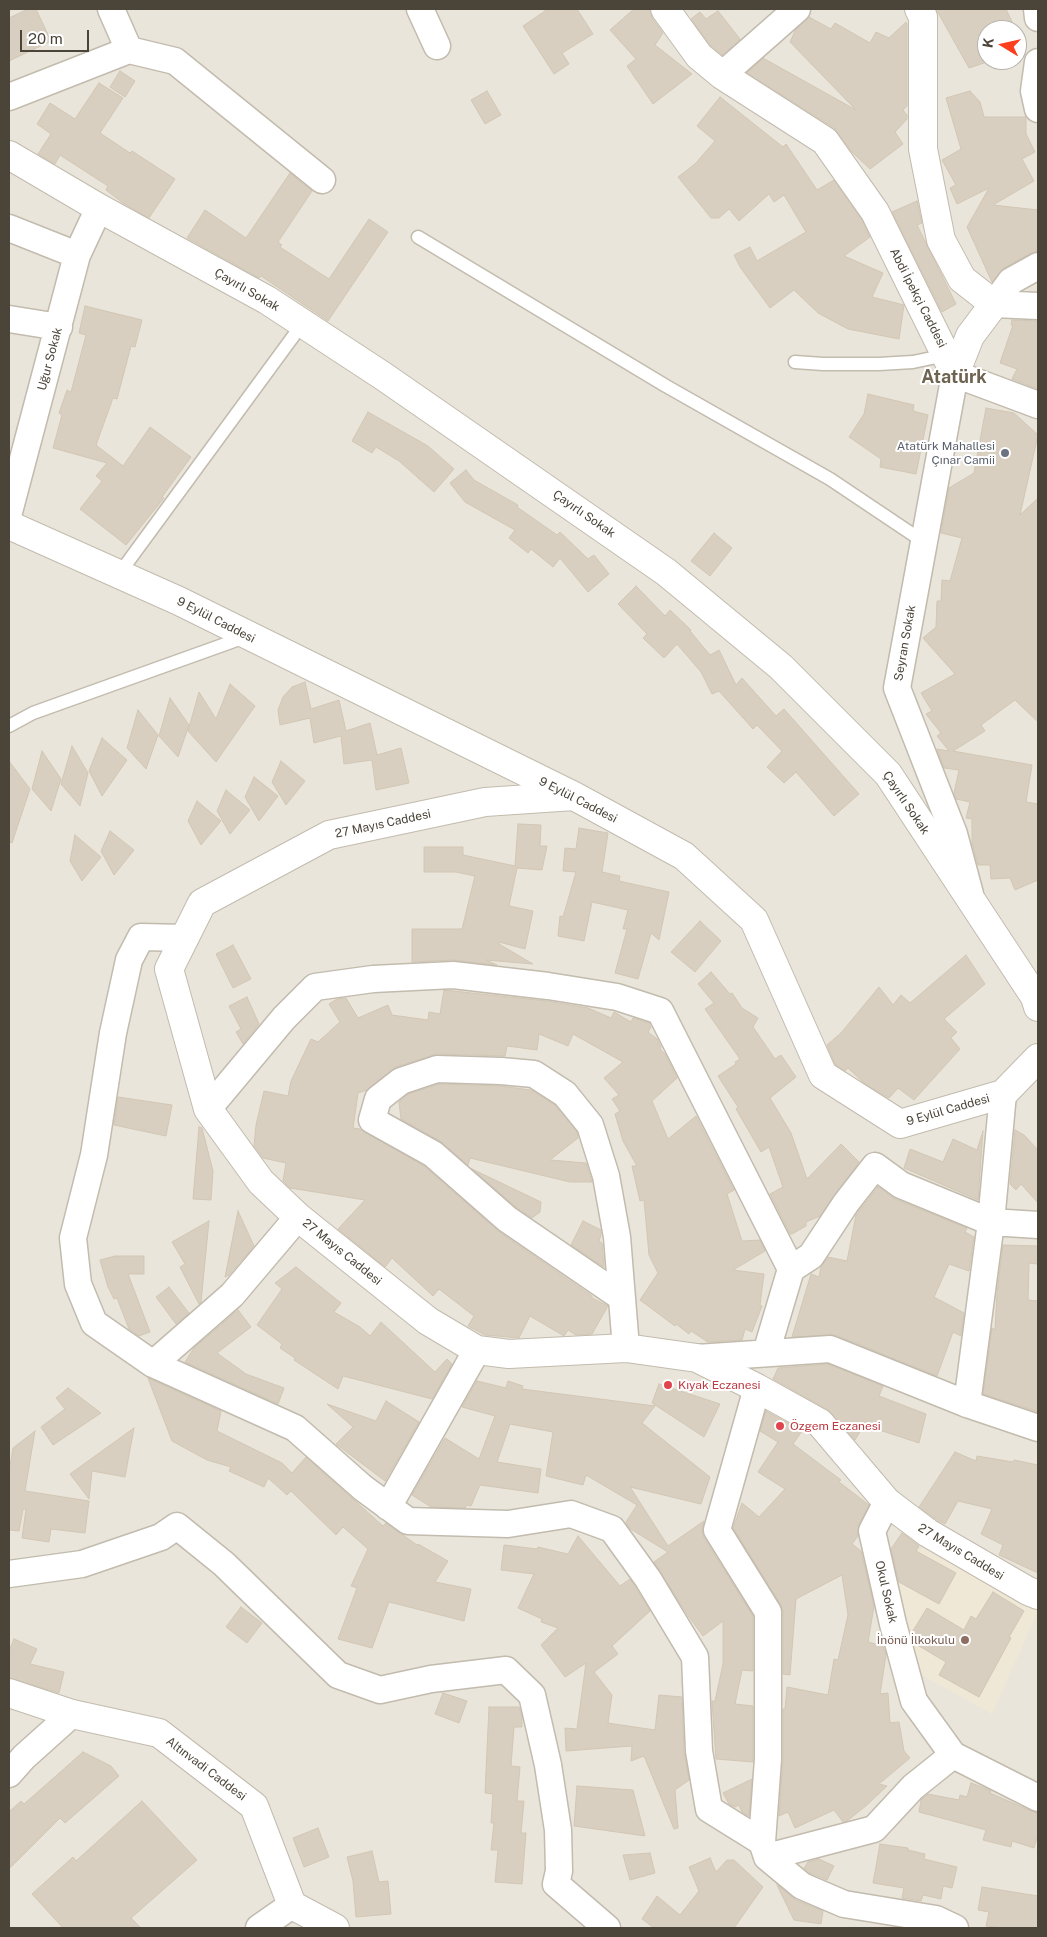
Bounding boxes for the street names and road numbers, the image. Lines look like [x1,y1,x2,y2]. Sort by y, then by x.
street label: Abdi İpekçi Caddesi [887,246,949,350]
street label: Çayırlı Sokak [212,266,282,314]
street label: Uğur Sokak [35,326,65,392]
street label: Çayırlı Sokak [550,487,618,541]
street label: 9 Eylül Caddesi [174,594,258,646]
street label: Seyran Sokak [891,604,919,682]
street label: Çayırlı Sokak [880,769,932,837]
street label: 9 Eylül Caddesi [536,774,620,826]
street label: 27 Mayıs Caddesi [334,807,432,841]
street label: 9 Eylül Caddesi [905,1091,991,1129]
street label: 27 Mayıs Caddesi [300,1216,384,1288]
street label: 27 Mayıs Caddesi [915,1521,1007,1583]
street label: Okul Sokak [872,1559,900,1625]
street label: Altınvadi Caddesi [163,1734,249,1804]

